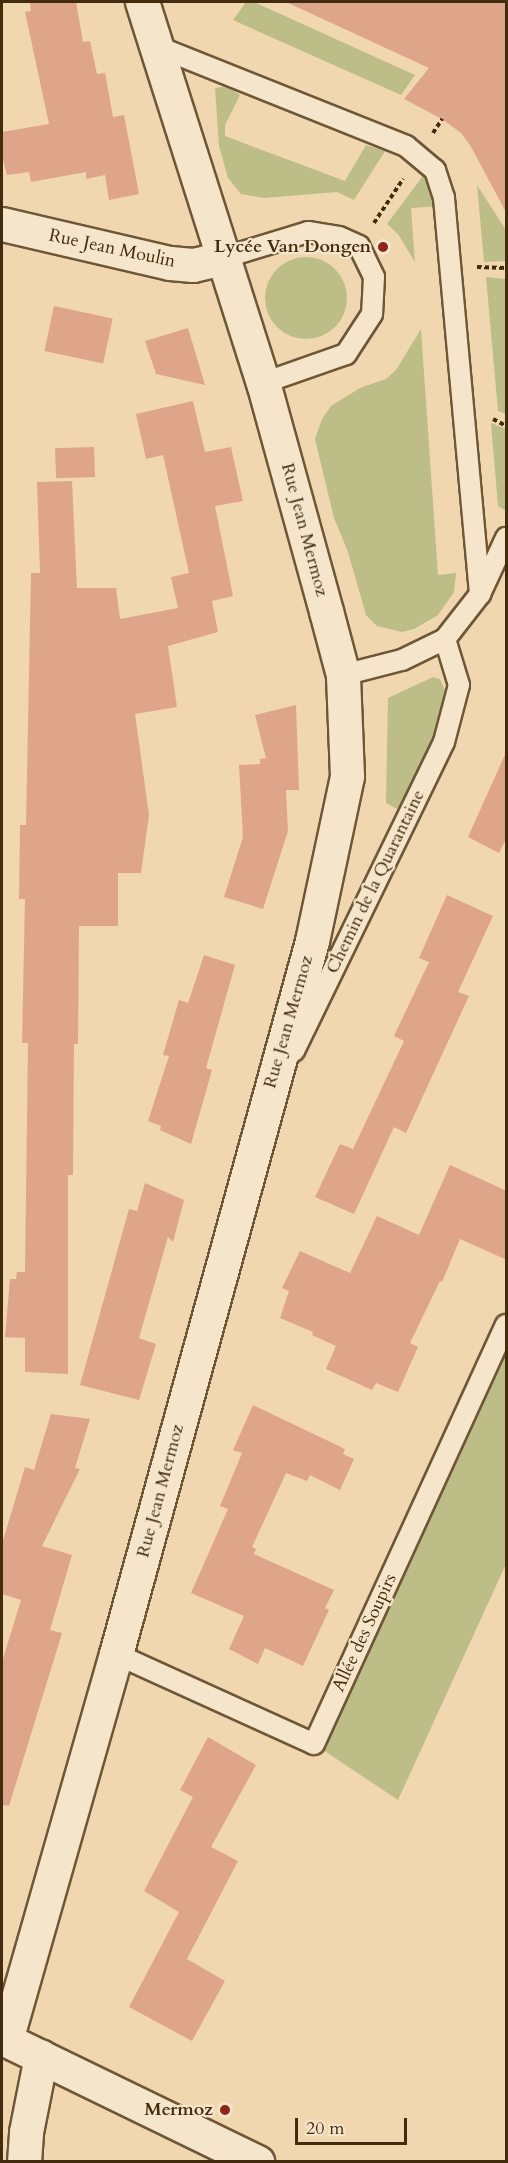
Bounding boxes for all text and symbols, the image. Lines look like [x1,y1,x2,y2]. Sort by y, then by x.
street label: Rue Jean Moulin [47,225,177,273]
place label: Lycée Van Dongen [214,236,371,258]
marker: Lycée Van Dongen [376,240,390,254]
street label: Rue Jean Mermoz [276,461,332,599]
street label: Chemin de la Quarantaine [322,787,430,977]
street label: Rue Jean Mermoz [260,953,318,1091]
street label: Rue Jean Mermoz [133,1422,189,1560]
street label: Allée des Soupirs [328,1571,402,1695]
place label: Mermoz [144,2099,213,2121]
marker: Mermoz [218,2103,232,2117]
scale bar [298,2106,410,2144]
text: 20 m [306,2116,345,2141]

